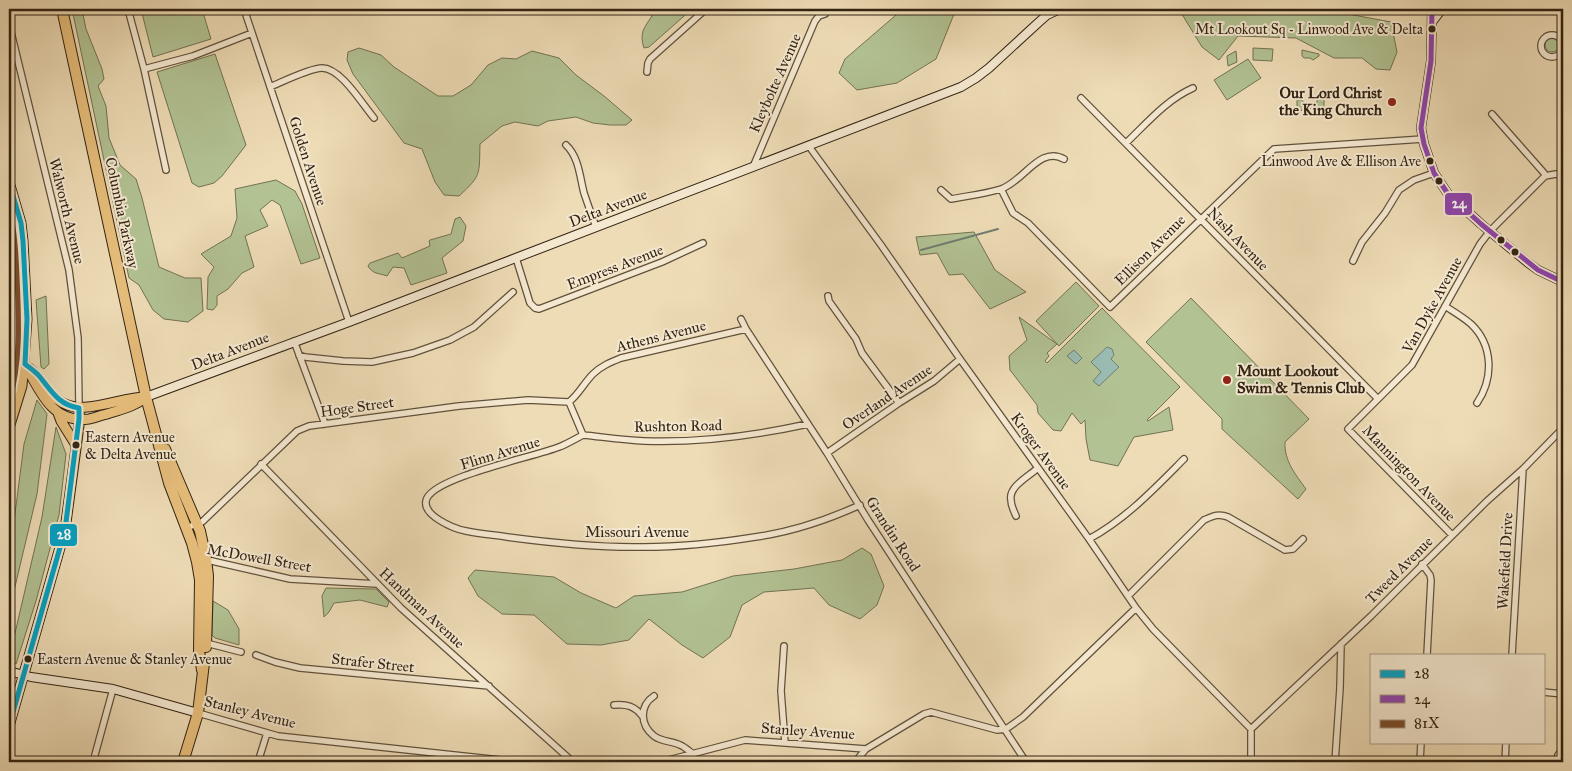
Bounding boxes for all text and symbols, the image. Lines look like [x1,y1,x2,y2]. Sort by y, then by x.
place label: Mt Lookout Sq - Linwood Ave & Delta [1195,21,1423,39]
marker: Mt Lookout Sq - Linwood Ave & Delta [1427,24,1437,34]
street label: Kleybolte Avenue [745,31,805,135]
place label: Our Lord Christ the King Church [1278,84,1383,120]
marker: Our Lord Christ the King Church [1386,96,1398,108]
street label: Golden Avenue [285,114,331,208]
place label: Linwood Ave & Ellison Ave [1261,153,1421,170]
street label: Walworth Avenue [45,156,89,266]
street label: Columbia Parkway [101,156,143,271]
marker: Linwood Ave & Ellison Ave [1425,156,1435,166]
unlabelled marker [1434,176,1444,186]
street label: Delta Avenue [566,185,650,231]
line badge: 24 [1444,192,1473,216]
text: 24 [1452,195,1468,213]
street label: Nash Avenue [1203,204,1273,274]
street label: Ellison Avenue [1111,211,1189,289]
unlabelled marker [1496,235,1506,245]
street label: Empress Avenue [564,240,666,294]
unlabelled marker [1510,247,1520,257]
street label: Van Dyke Avenue [1398,254,1466,357]
street label: Athens Avenue [613,316,708,356]
street label: Delta Avenue [188,328,272,374]
street label: Overland Avenue [839,360,935,434]
place label: Mount Lookout Swim & Tennis Club [1237,362,1366,397]
marker: Mount Lookout Swim & Tennis Club [1221,374,1233,386]
street label: Hoge Street [319,393,396,421]
street label: Kroger Avenue [1007,409,1075,493]
street label: Rushton Road [634,416,723,436]
street label: Mannington Avenue [1359,421,1459,525]
place label: Eastern Avenue & Delta Avenue [85,429,177,463]
street label: Flinn Avenue [458,432,542,474]
marker: Eastern Avenue & Delta Avenue [71,440,81,450]
street label: Grandin Road [862,493,924,575]
street label: Wakefield Drive [1493,512,1517,610]
line badge: 28 [49,523,78,547]
street label: Missouri Avenue [585,523,689,541]
text: 28 [57,526,71,543]
street label: Tweed Avenue [1362,533,1436,607]
street label: McDowell Street [205,540,313,576]
street label: Handman Avenue [376,564,468,652]
street label: Strafer Street [331,650,416,676]
place label: Eastern Avenue & Stanley Avenue [37,651,232,668]
marker: Eastern Avenue & Stanley Avenue [23,654,33,664]
legend [1370,654,1544,744]
text: 28 [1414,664,1429,682]
text: 24 [1414,690,1430,708]
street label: Stanley Avenue [202,692,298,732]
text: 81X [1414,714,1440,732]
street label: Stanley Avenue [761,719,855,743]

